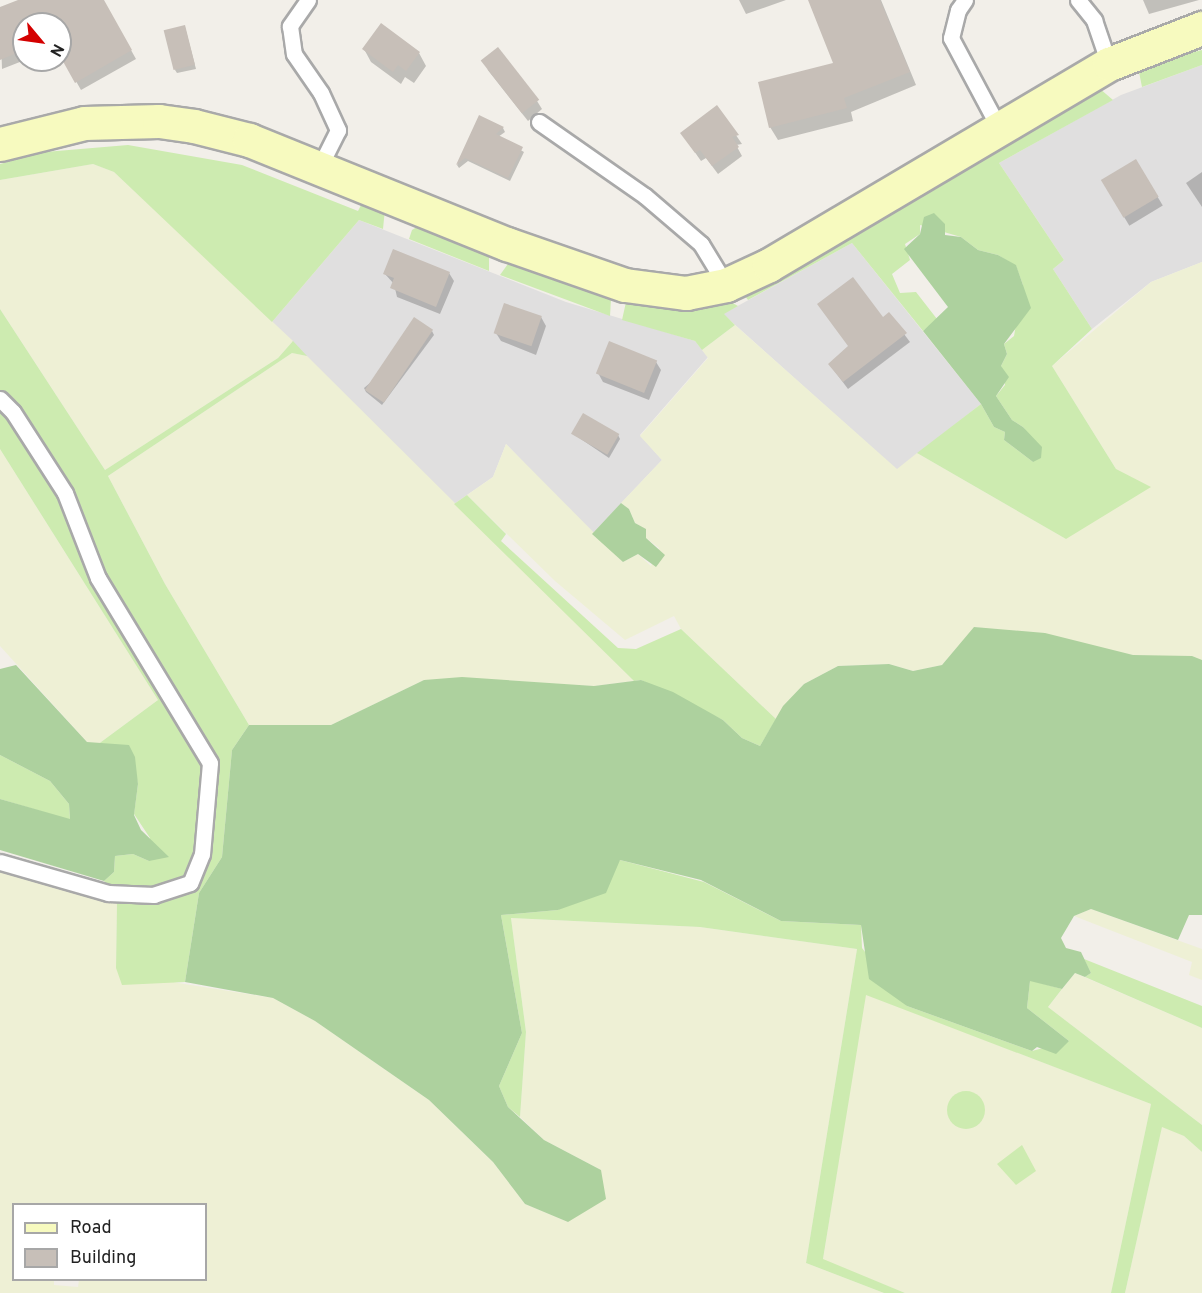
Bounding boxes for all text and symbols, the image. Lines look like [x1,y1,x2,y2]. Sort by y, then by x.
north arrow [12,12,72,72]
text: N [44,40,68,60]
legend [12,1203,207,1281]
text: Road [70,1217,112,1240]
text: Building [70,1247,136,1270]

